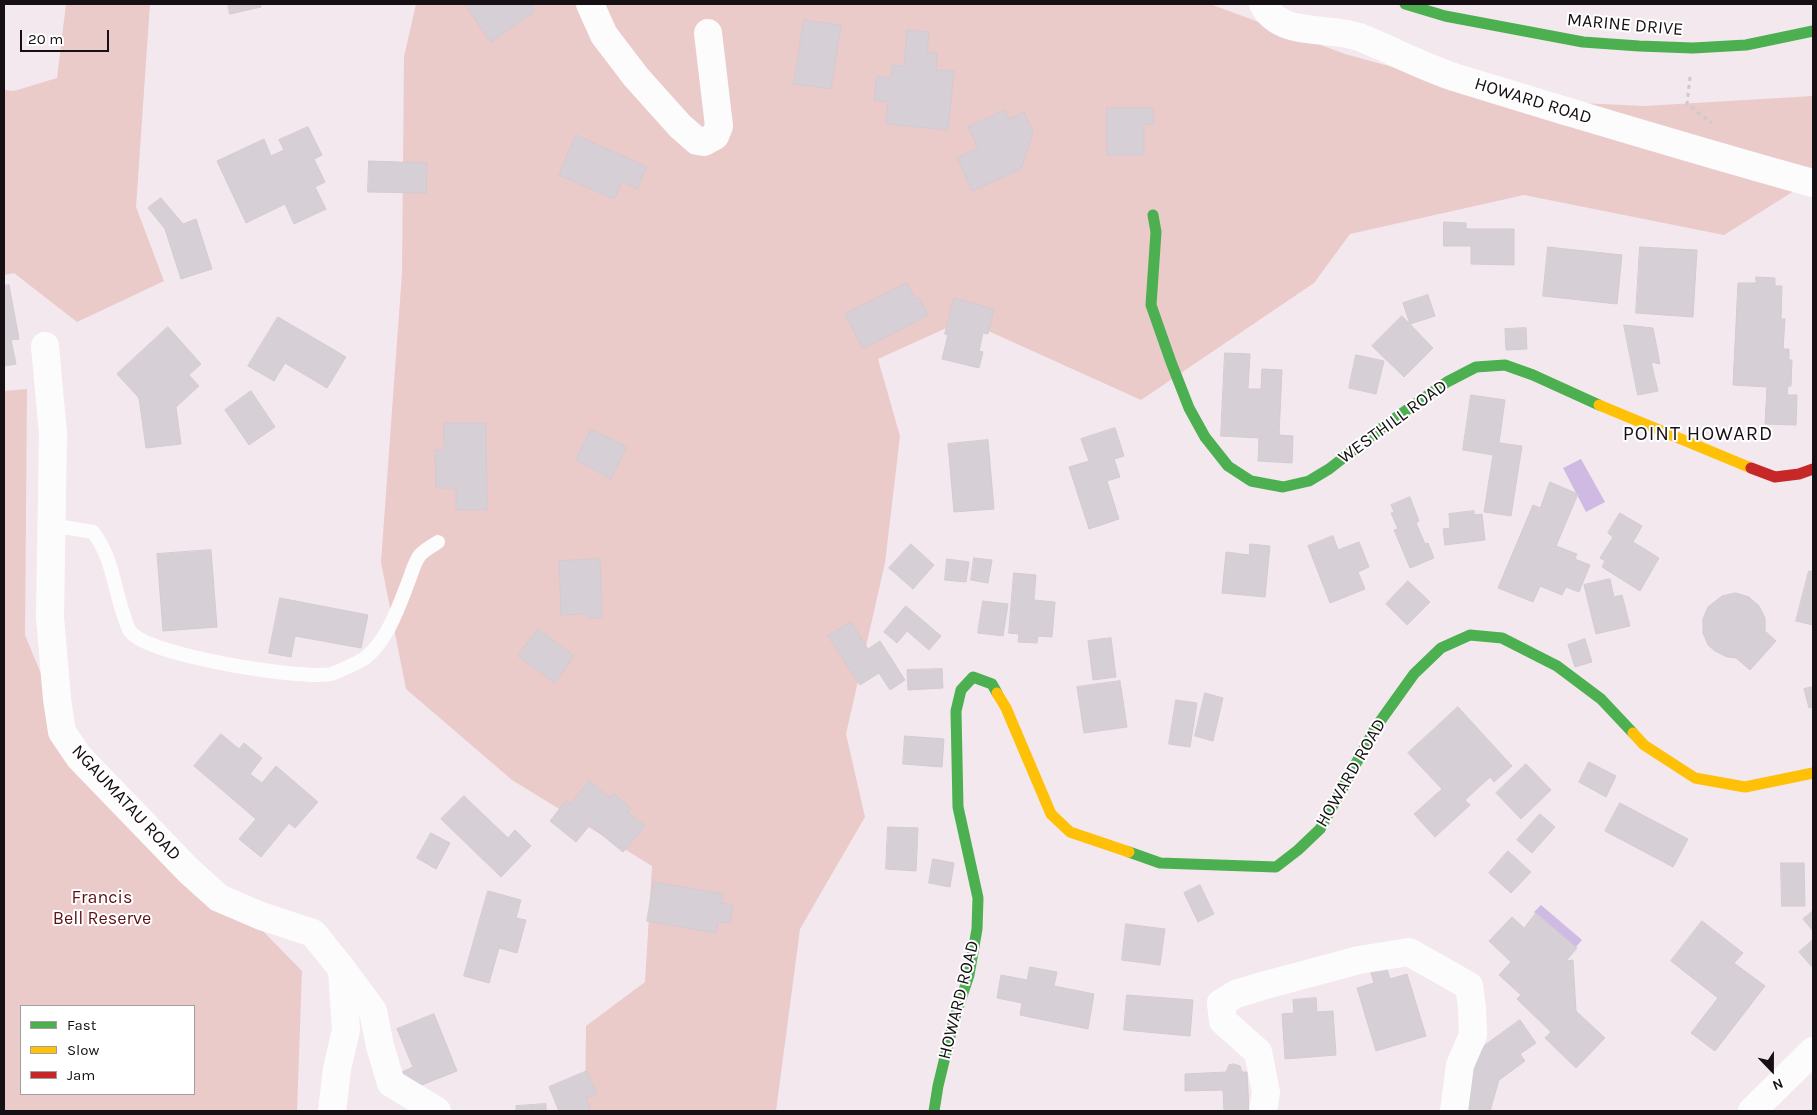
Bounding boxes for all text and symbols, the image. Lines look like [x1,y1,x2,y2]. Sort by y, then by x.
street label: MARINE DRIVE [1566,9,1684,41]
scale bar [22,20,111,52]
text: 20 m [28,30,63,48]
street label: HOWARD ROAD [1472,73,1594,129]
street label: WESTHILL ROAD [1334,375,1452,469]
district label: POINT HOWARD [1621,422,1775,446]
street label: HOWARD ROAD [1311,715,1391,831]
street label: NGAUMATAU ROAD [67,741,185,865]
park label: Francis Bell Reserve [53,887,151,930]
street label: HOWARD ROAD [934,938,984,1062]
legend [20,1005,195,1095]
text: Fast [67,1016,96,1034]
text: Slow [67,1041,99,1059]
north arrow [1747,1045,1797,1095]
text: Jam [67,1066,95,1084]
text: N [1770,1075,1786,1094]

